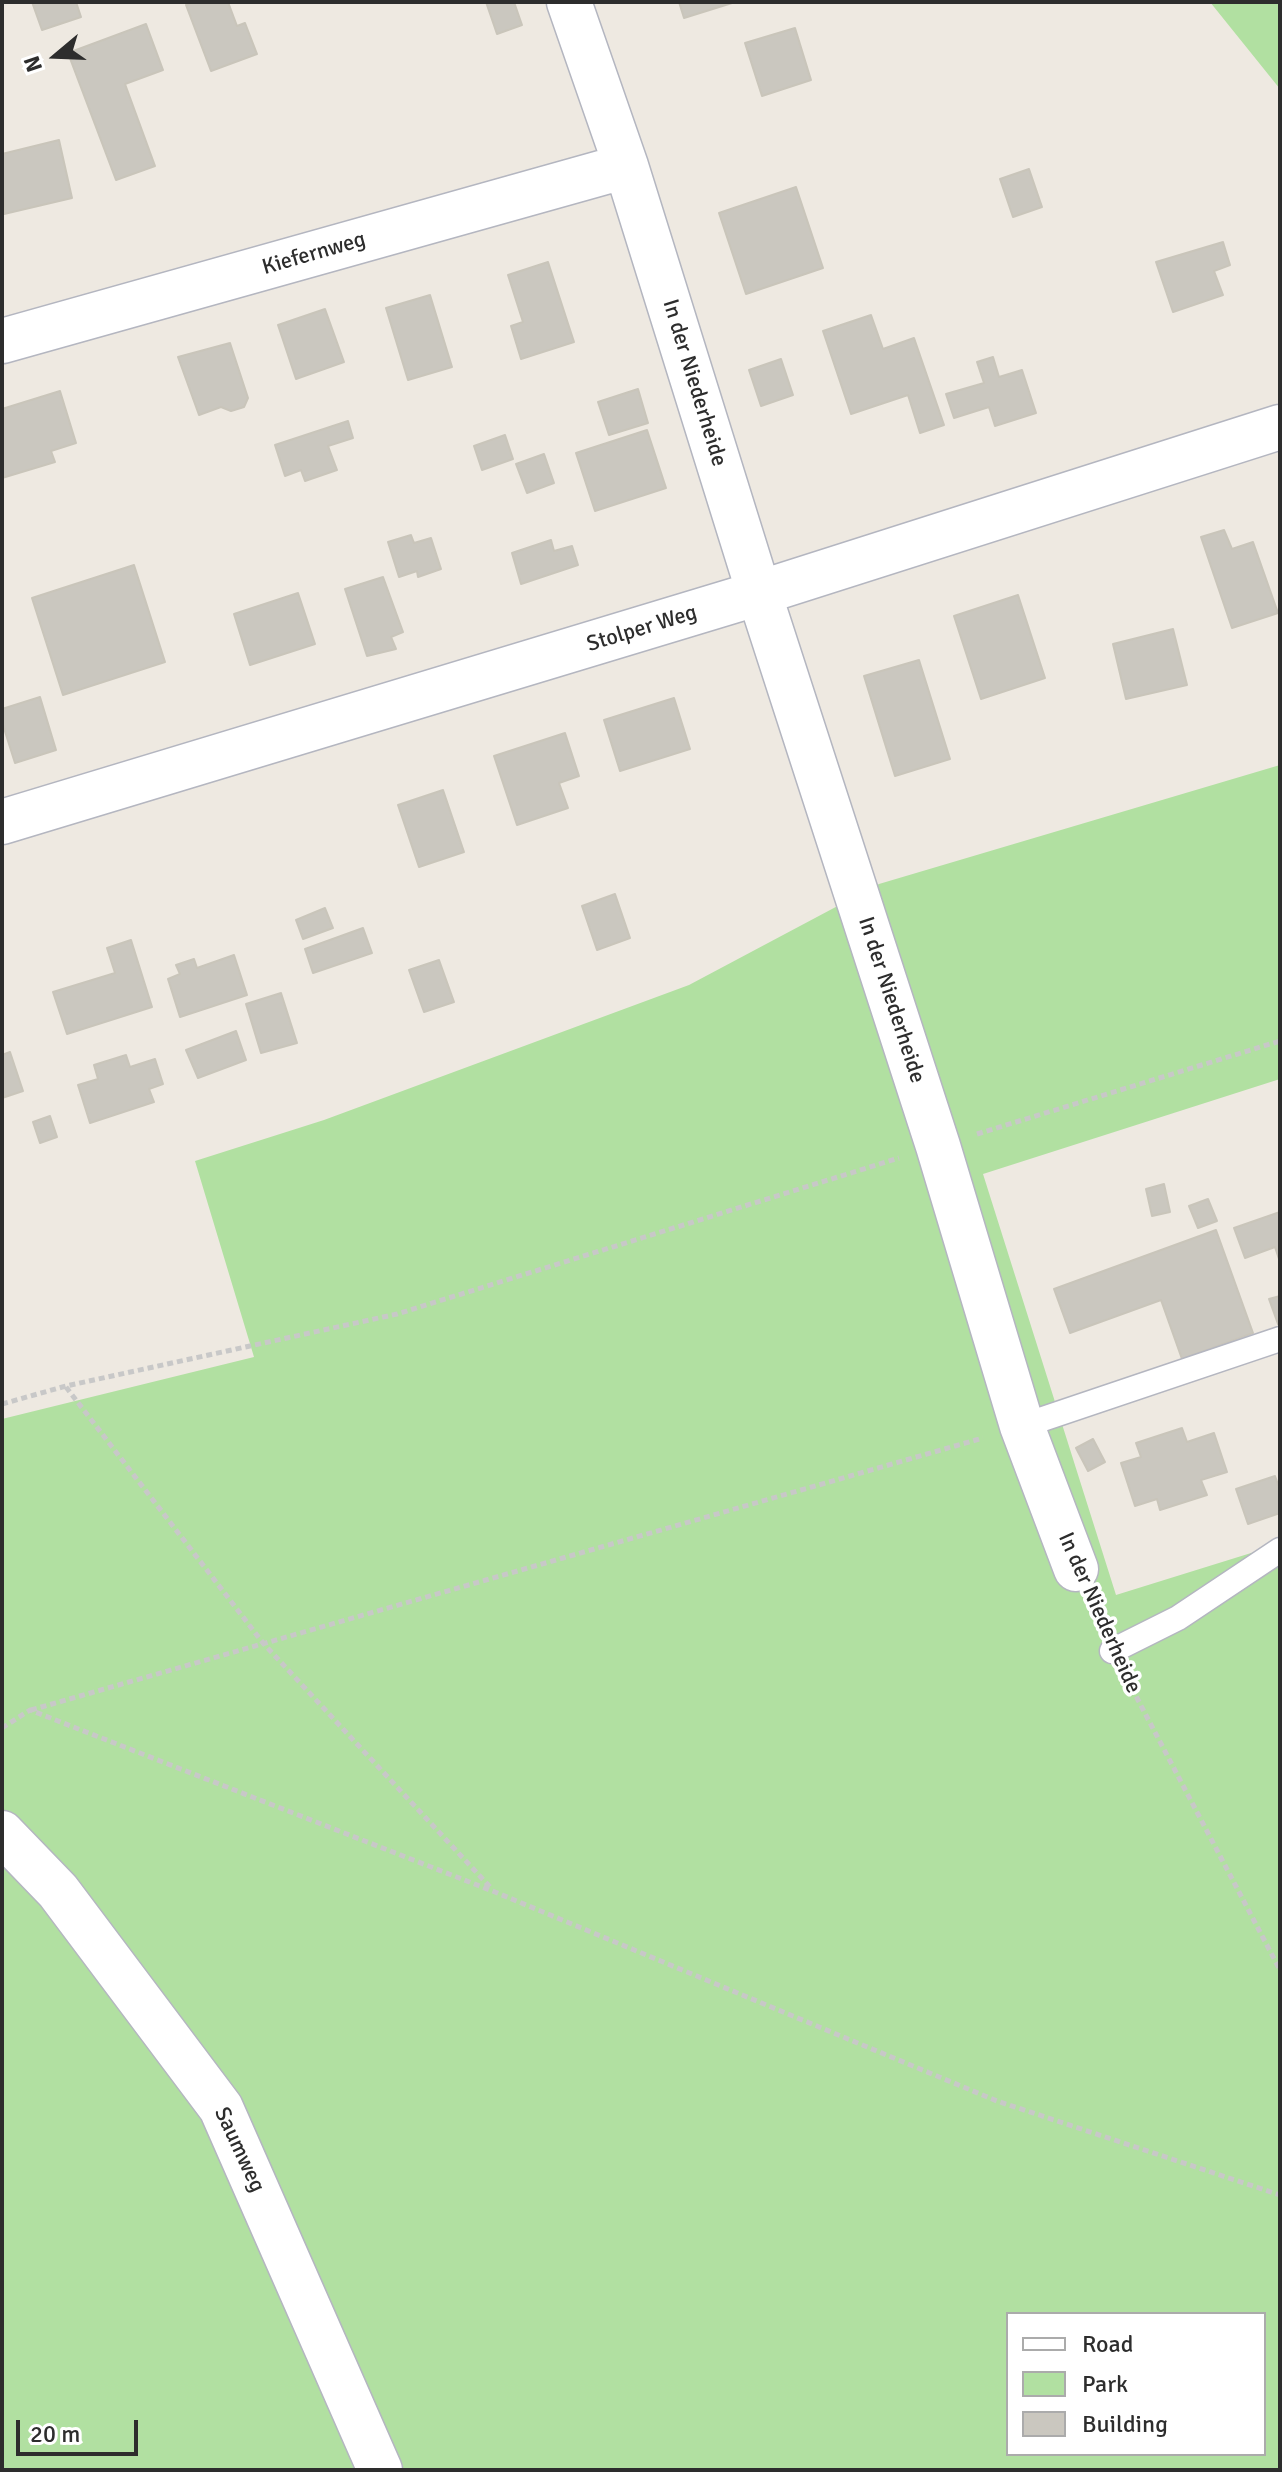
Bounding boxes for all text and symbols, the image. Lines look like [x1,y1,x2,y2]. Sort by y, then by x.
north arrow [16,16,96,96]
text: N [18,52,48,76]
street label: Kiefernweg [259,227,369,281]
street label: In der Niederheide [656,296,732,470]
street label: Stolper Weg [584,600,700,658]
street label: In der Niederheide [852,914,930,1086]
street label: In der Niederheide [1052,1529,1146,1697]
street label: Saumweg [208,2103,270,2197]
legend [1006,2312,1266,2456]
text: Road [1082,2329,1133,2359]
text: Park [1082,2369,1128,2399]
scale bar [20,2404,142,2454]
text: Building [1082,2409,1168,2439]
text: 20 m [30,2419,80,2449]

